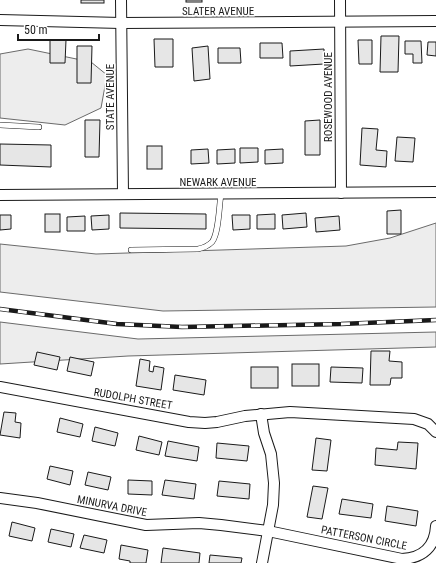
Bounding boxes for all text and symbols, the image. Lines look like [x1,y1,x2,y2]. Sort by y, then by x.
street label: SLATER AVENUE [182,5,255,18]
scale bar [18,16,99,42]
text: 50 m [24,23,48,37]
street label: ROSEWOOD AVENUE [322,51,335,142]
street label: STATE AVENUE [104,63,117,130]
street label: NEWARK AVENUE [179,176,257,189]
street label: RUDOLPH STREET [93,386,174,412]
street label: MINURVA DRIVE [76,493,149,519]
street label: PATTERSON CIRCLE [320,523,409,553]

